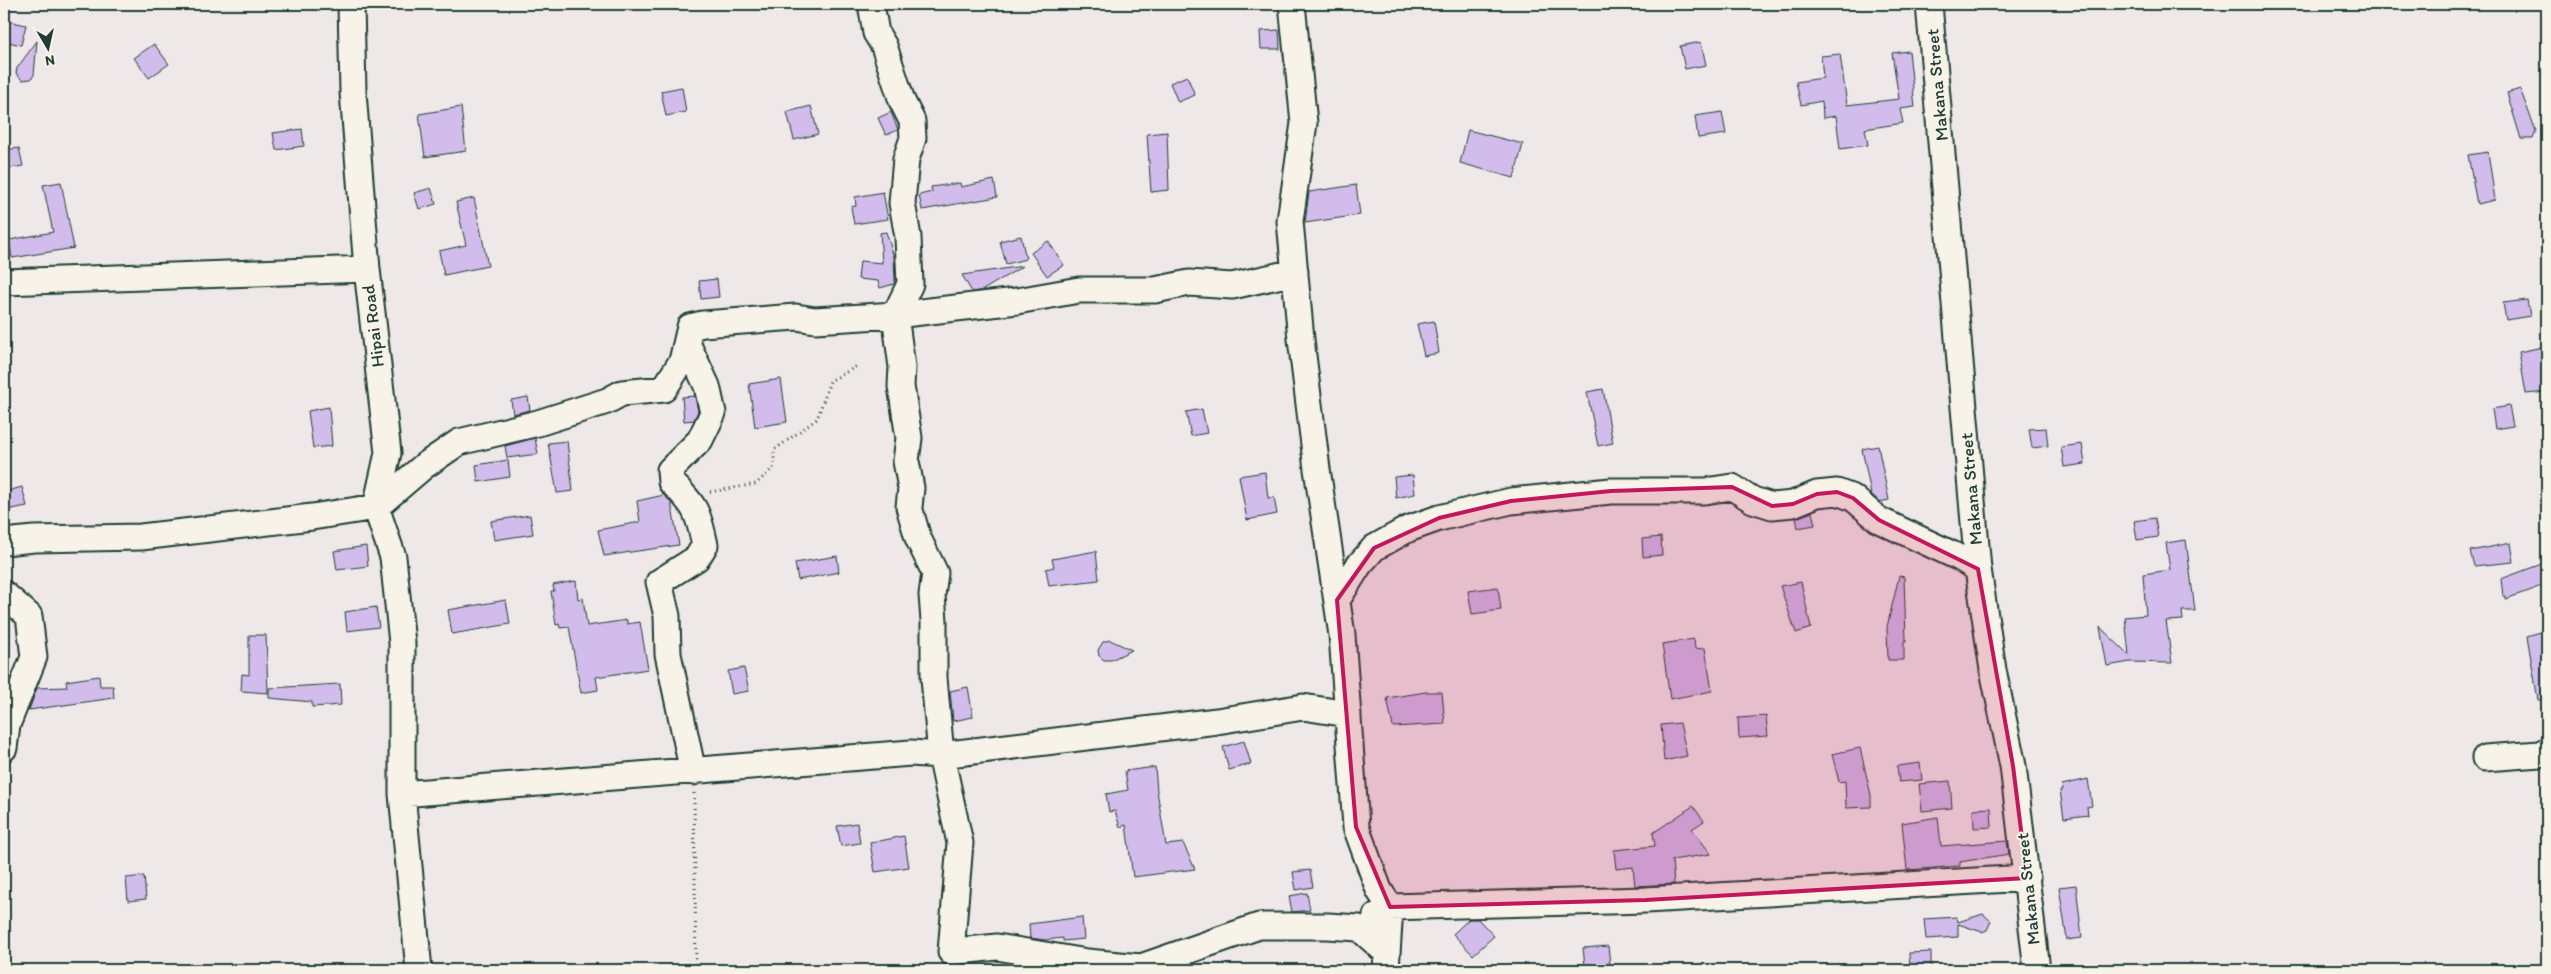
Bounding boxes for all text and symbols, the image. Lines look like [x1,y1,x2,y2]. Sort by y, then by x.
north arrow [22,22,72,72]
street label: Makana Street [1921,28,1953,142]
text: N [44,51,56,69]
street label: Hipai Road [357,283,389,369]
street label: Makana Street [1955,432,1987,546]
street label: Makana Street [2011,832,2045,946]

